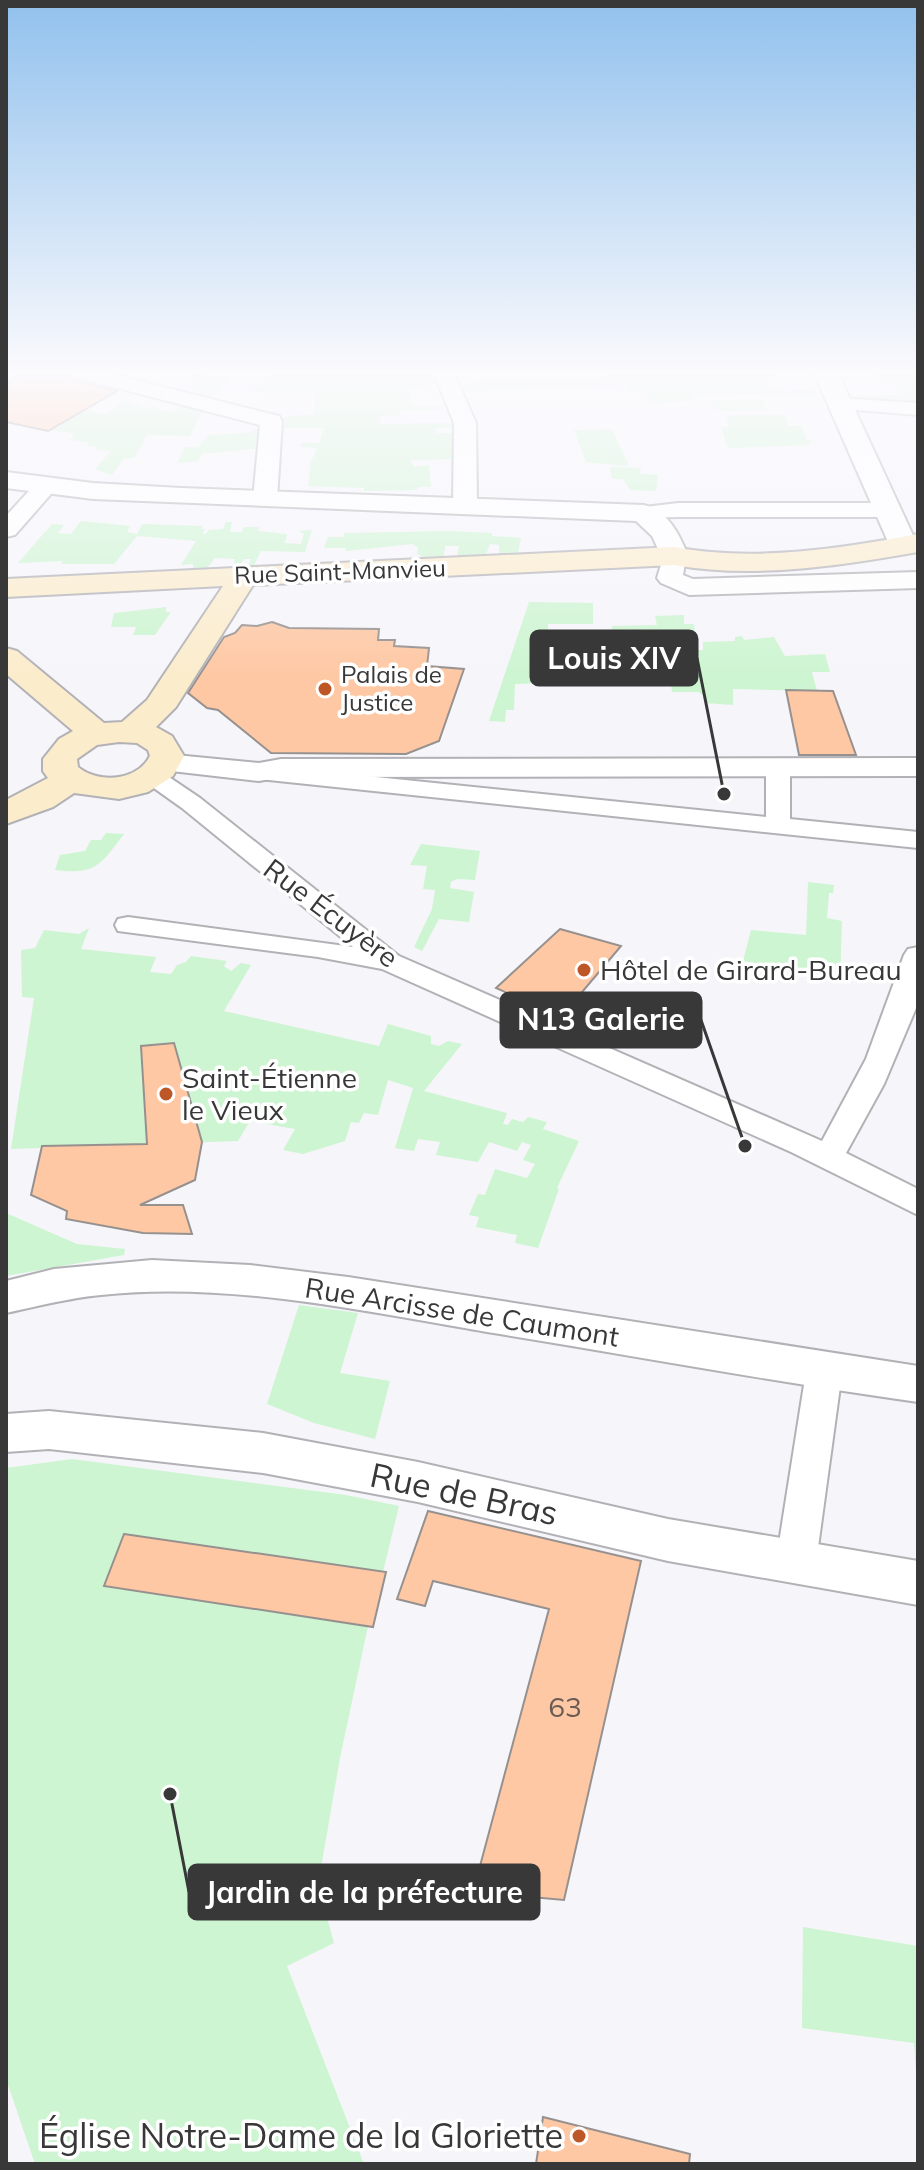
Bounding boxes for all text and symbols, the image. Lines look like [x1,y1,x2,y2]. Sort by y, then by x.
street label: Rue Saint-Manvieu [234,552,446,590]
callout: Louis XIV [531,631,697,685]
text: Louis XIV [547,639,681,677]
place label: Palais de Justice [341,659,442,717]
marker: Palais de Justice [316,680,334,698]
street label: Rue Écuyère [257,851,406,975]
place label: Hôtel de Girard-Bureau [600,952,902,987]
marker: Hôtel de Girard-Bureau [575,961,593,979]
callout: N13 Galerie [501,993,701,1047]
text: N13 Galerie [517,1000,685,1038]
place label: Saint-Étienne le Vieux [182,1060,357,1127]
marker: Saint-Étienne le Vieux [157,1085,175,1103]
street label: Rue Arcisse de Caumont [303,1269,622,1354]
street label: Rue de Bras [366,1453,562,1534]
house number: 63 [548,1689,582,1724]
callout: Jardin de la préfecture [189,1865,539,1919]
text: Jardin de la préfecture [205,1873,523,1911]
place label: Église Notre-Dame de la Gloriette [39,2114,563,2157]
marker: Église Notre-Dame de la Gloriette [570,2127,588,2145]

